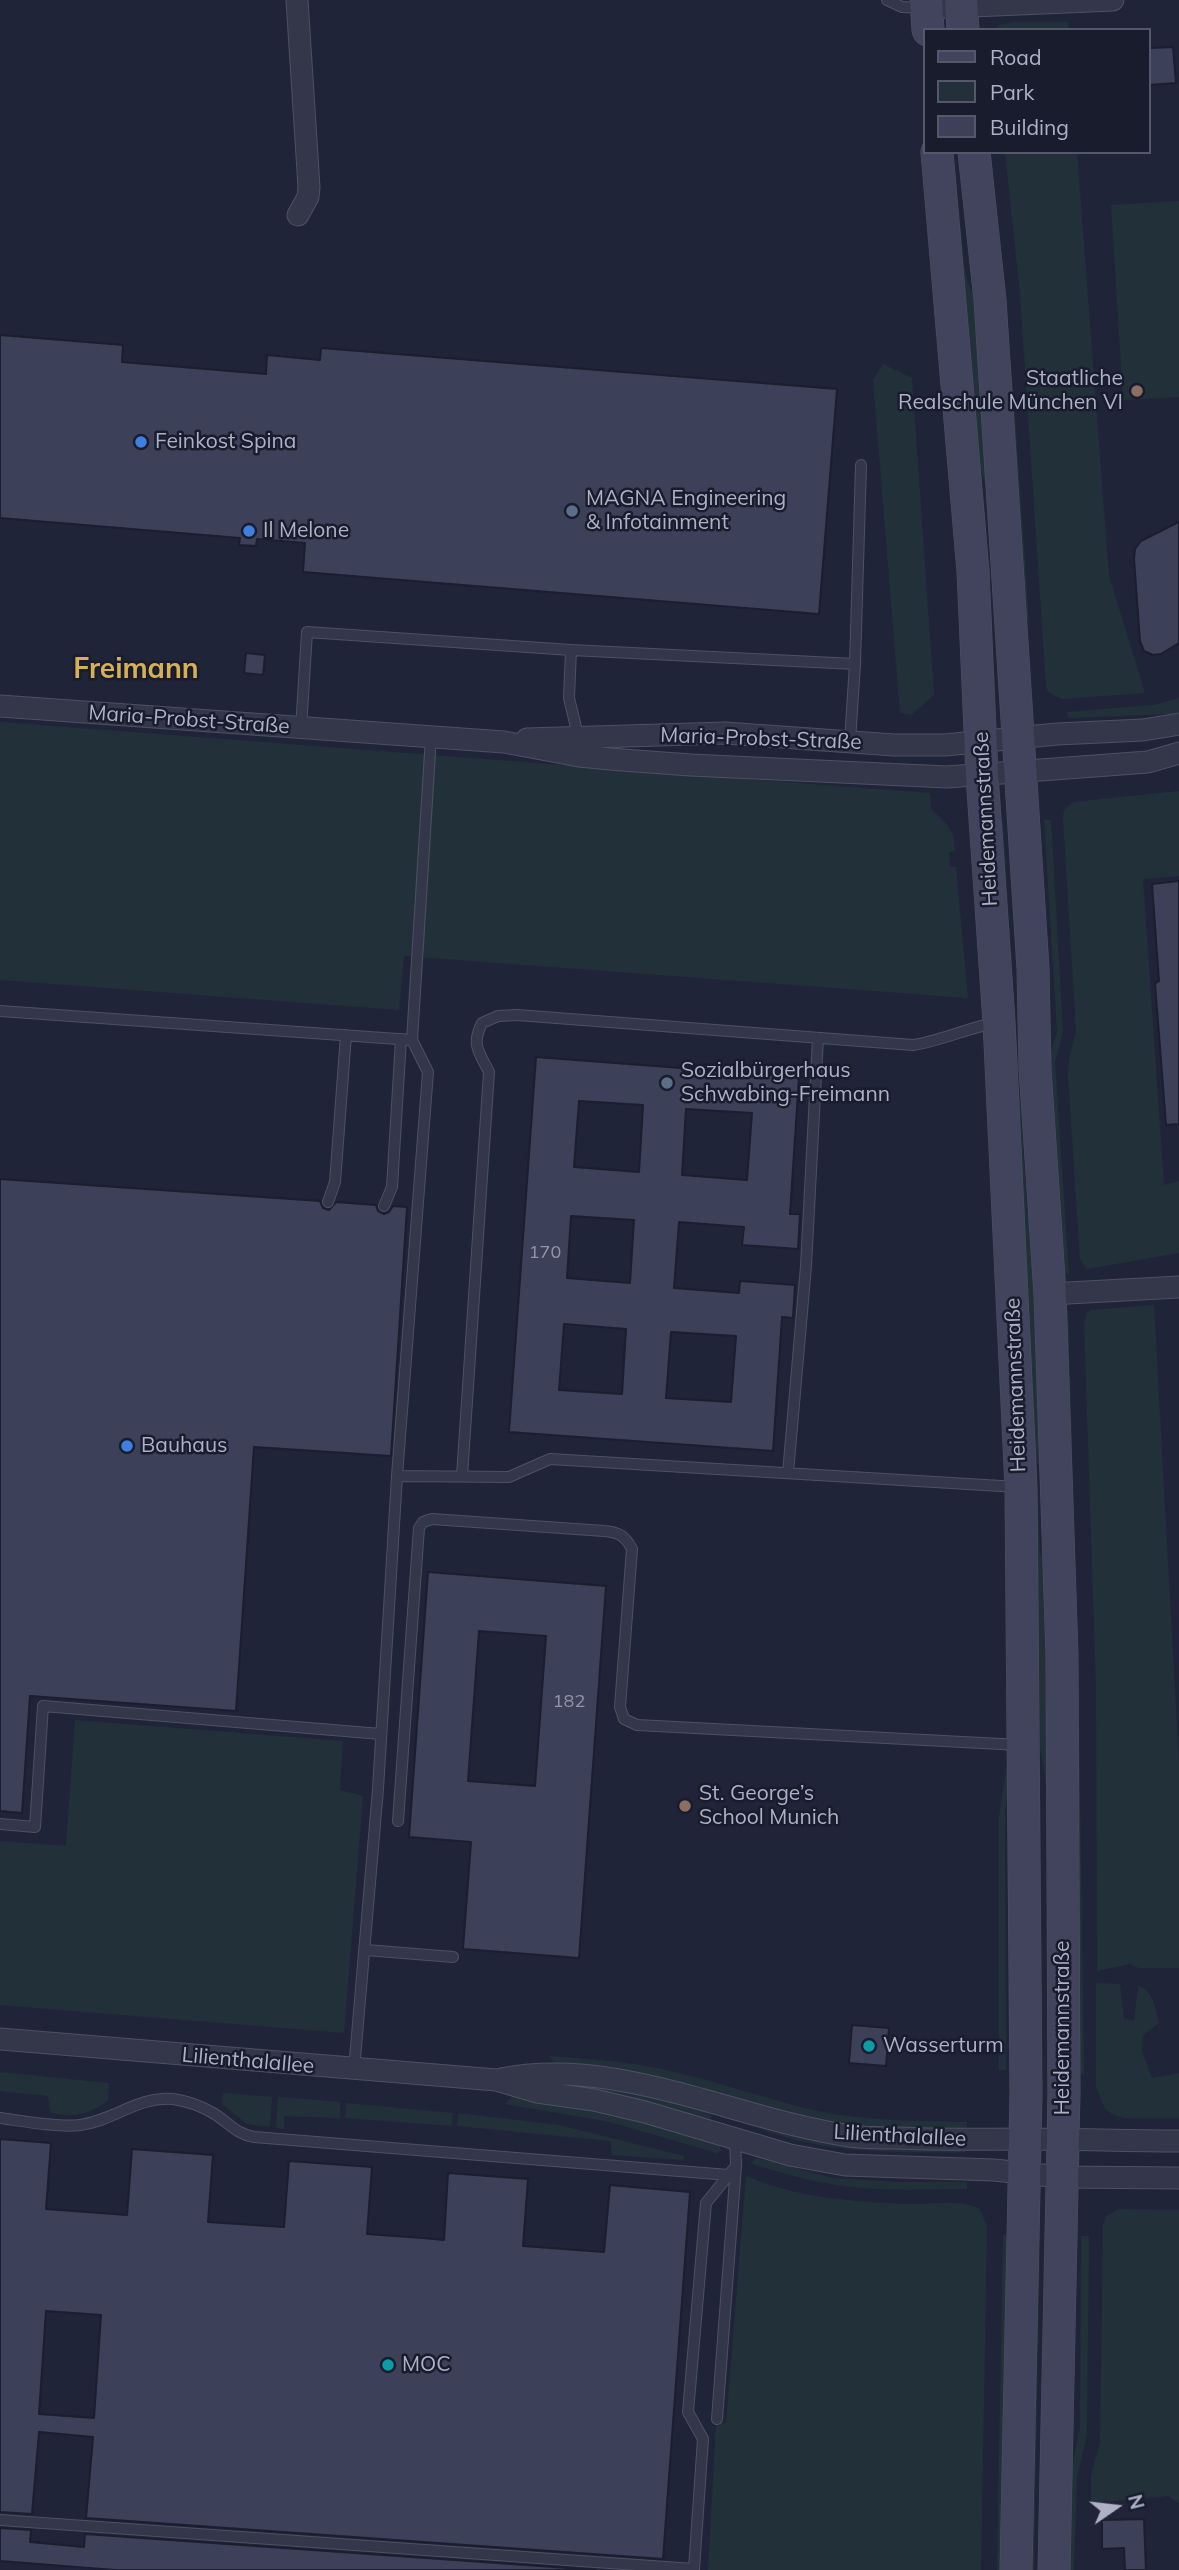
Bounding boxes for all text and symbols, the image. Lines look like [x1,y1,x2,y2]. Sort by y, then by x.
legend [923,28,1151,154]
text: Road [990,44,1041,70]
text: Park [990,79,1034,105]
text: Building [990,114,1069,140]
place label: Staatliche Realschule München VI [898,366,1123,416]
marker: Staatliche Realschule München VI [1129,383,1145,399]
place label: Feinkost Spina [155,429,296,455]
marker: Feinkost Spina [133,434,149,450]
place label: MAGNA Engineering & Infotainment [586,486,786,536]
marker: MAGNA Engineering & Infotainment [564,503,580,519]
place label: Il Melone [263,518,349,544]
marker: Il Melone [241,523,257,539]
district label: Freimann [73,653,199,687]
street label: Maria-Probst-Straße [88,700,290,740]
street label: Maria-Probst-Straße [660,723,862,755]
street label: Heidemannstraße [969,731,1003,907]
place label: Sozialbürgerhaus Schwabing-Freimann [681,1058,890,1108]
marker: Sozialbürgerhaus Schwabing-Freimann [659,1075,675,1091]
house number: 170 [529,1242,561,1264]
street label: Heidemannstraße [1000,1297,1032,1473]
place label: Bauhaus [141,1433,227,1459]
marker: Bauhaus [119,1438,135,1454]
house number: 182 [553,1691,585,1713]
place label: St. George’s School Munich [699,1781,839,1831]
marker: St. George’s School Munich [677,1798,693,1814]
street label: Heidemannstraße [1050,1941,1076,2115]
place label: Wasserturm [883,2033,1004,2059]
marker: Wasserturm [861,2038,877,2054]
street label: Lilienthalallee [181,2043,315,2079]
street label: Lilienthalallee [833,2120,967,2152]
place label: MOC [402,2352,451,2378]
marker: MOC [380,2357,396,2373]
north arrow [1081,2472,1151,2542]
text: N [1123,2492,1150,2512]

